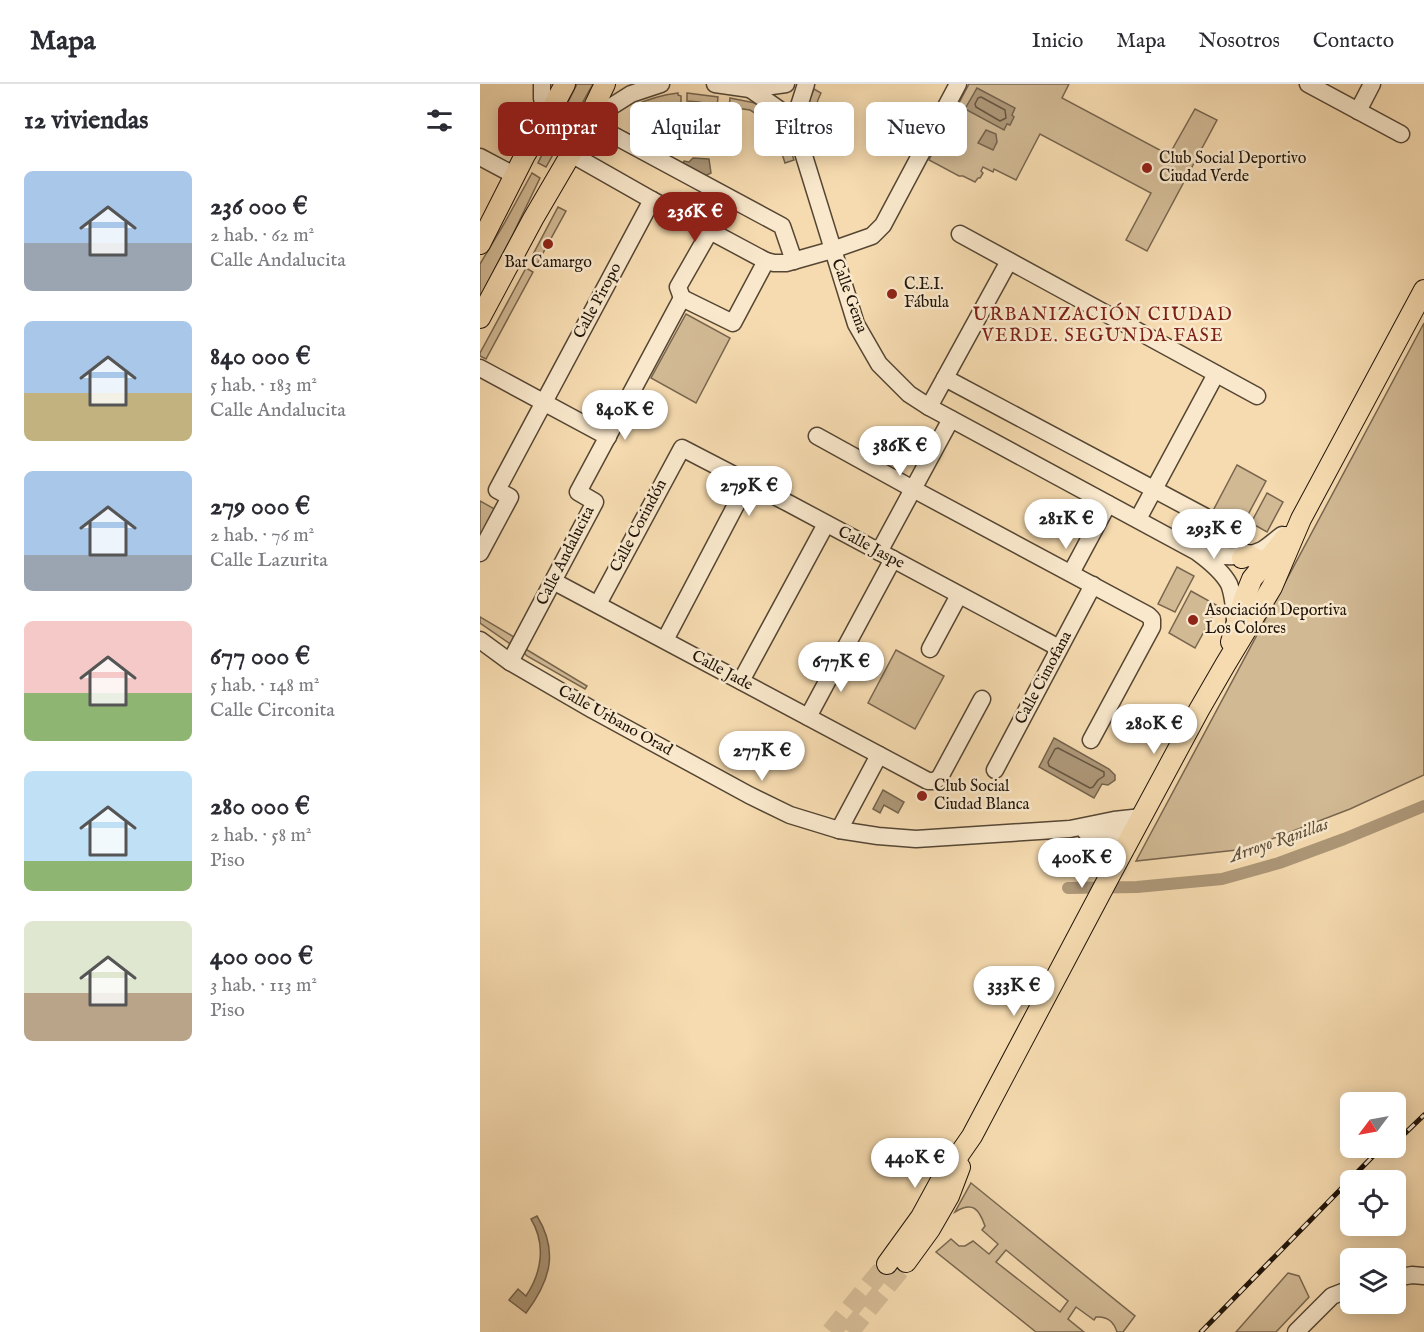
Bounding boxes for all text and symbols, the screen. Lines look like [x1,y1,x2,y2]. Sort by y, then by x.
text: Mapa [30,24,96,59]
text: Inicio [1032,28,1083,55]
text: Mapa [1116,28,1166,55]
text: Nosotros [1199,28,1280,55]
text: Contacto [1313,28,1394,55]
chip: Comprar [498,102,618,156]
chip: Alquilar [630,102,742,156]
chip: Filtros [754,102,854,156]
chip: Nuevo [866,102,967,156]
text: 12 viviendas [24,104,148,137]
icon: filters [423,104,456,137]
place label: Club Social Deportivo Ciudad Verde [1159,149,1307,187]
marker: Club Social Deportivo Ciudad Verde [1140,161,1154,175]
text: 236 000 € [210,190,308,223]
pin: 236K € [646,192,744,243]
icon: home [72,195,144,267]
text: 236K € [667,199,723,224]
text: 2 hab. · 62 m² [210,223,314,248]
marker: Bar Camargo [541,237,555,251]
text: Calle Andalucita [210,248,346,273]
place label: Bar Camargo [504,253,592,273]
street label: Calle Gema [826,256,872,336]
street label: Calle Piropo [570,259,627,342]
place label: C.E.I. Fábula [904,275,949,313]
marker: C.E.I. Fábula [885,287,899,301]
district label: URBANIZACIÓN CIUDAD VERDE. SEGUNDA FASE [973,302,1233,348]
text: 840 000 € [210,340,311,373]
icon: home [72,345,144,417]
text: 5 hab. · 183 m² [210,373,317,398]
pin: 840K € [576,390,674,441]
text: 840K € [596,397,654,422]
text: Calle Andalucita [210,398,346,423]
pin: 386K € [851,426,949,477]
text: 386K € [873,433,927,458]
pin: 279K € [700,466,798,517]
text: 279K € [720,473,778,498]
street label: Calle Corindón [606,476,672,576]
text: 279 000 € [210,490,310,523]
icon: home [72,495,144,567]
pin: 281K € [1017,499,1115,550]
street label: Calle Andalucita [532,503,600,609]
text: 281K € [1038,506,1094,531]
pin: 293K € [1165,509,1263,560]
text: 293K € [1186,516,1242,541]
street label: Calle Jaspe [834,522,908,574]
text: 2 hab. · 76 m² [210,523,314,548]
text: Calle Lazurita [210,548,328,573]
place label: Asociación Deportiva Los Colores [1204,601,1347,639]
marker: Asociación Deportiva Los Colores [1186,613,1200,627]
street label: Calle Cimofana [1011,628,1077,728]
text: 677 000 € [210,640,310,673]
pin: 677K € [792,642,890,693]
icon: home [72,645,144,717]
street label: Calle Jade [688,646,756,696]
text: 677K € [812,649,870,674]
text: 5 hab. · 148 m² [210,673,320,698]
street label: Calle Urbano Orad [554,681,676,761]
text: Calle Circonita [210,698,335,723]
pin: 280K € [1105,704,1203,755]
text: 280K € [1125,711,1183,736]
pin: 277K € [713,731,811,782]
text: 277K € [733,738,791,763]
place label: Club Social Ciudad Blanca [934,777,1030,815]
marker: Club Social Ciudad Blanca [915,789,929,803]
text: 280 000 € [210,790,310,823]
icon: home [72,795,144,867]
water label: Arroyo Ranillas [1225,813,1332,869]
text: 2 hab. · 58 m² [210,823,312,848]
pin: 400K € [1033,838,1131,889]
text: 400K € [1052,845,1112,870]
text: Piso [210,848,245,873]
text: 400 000 € [210,940,313,973]
icon: home [72,945,144,1017]
pin: 333K € [965,966,1063,1017]
text: 3 hab. · 113 m² [210,973,317,998]
text: 333K € [988,973,1040,998]
text: Piso [210,998,245,1023]
north arrow [1340,1092,1406,1158]
map controls [1340,1092,1406,1314]
pin: 440K € [866,1138,964,1189]
text: 440K € [885,1145,945,1170]
button: locate [1340,1170,1406,1236]
button: layers [1340,1248,1406,1314]

